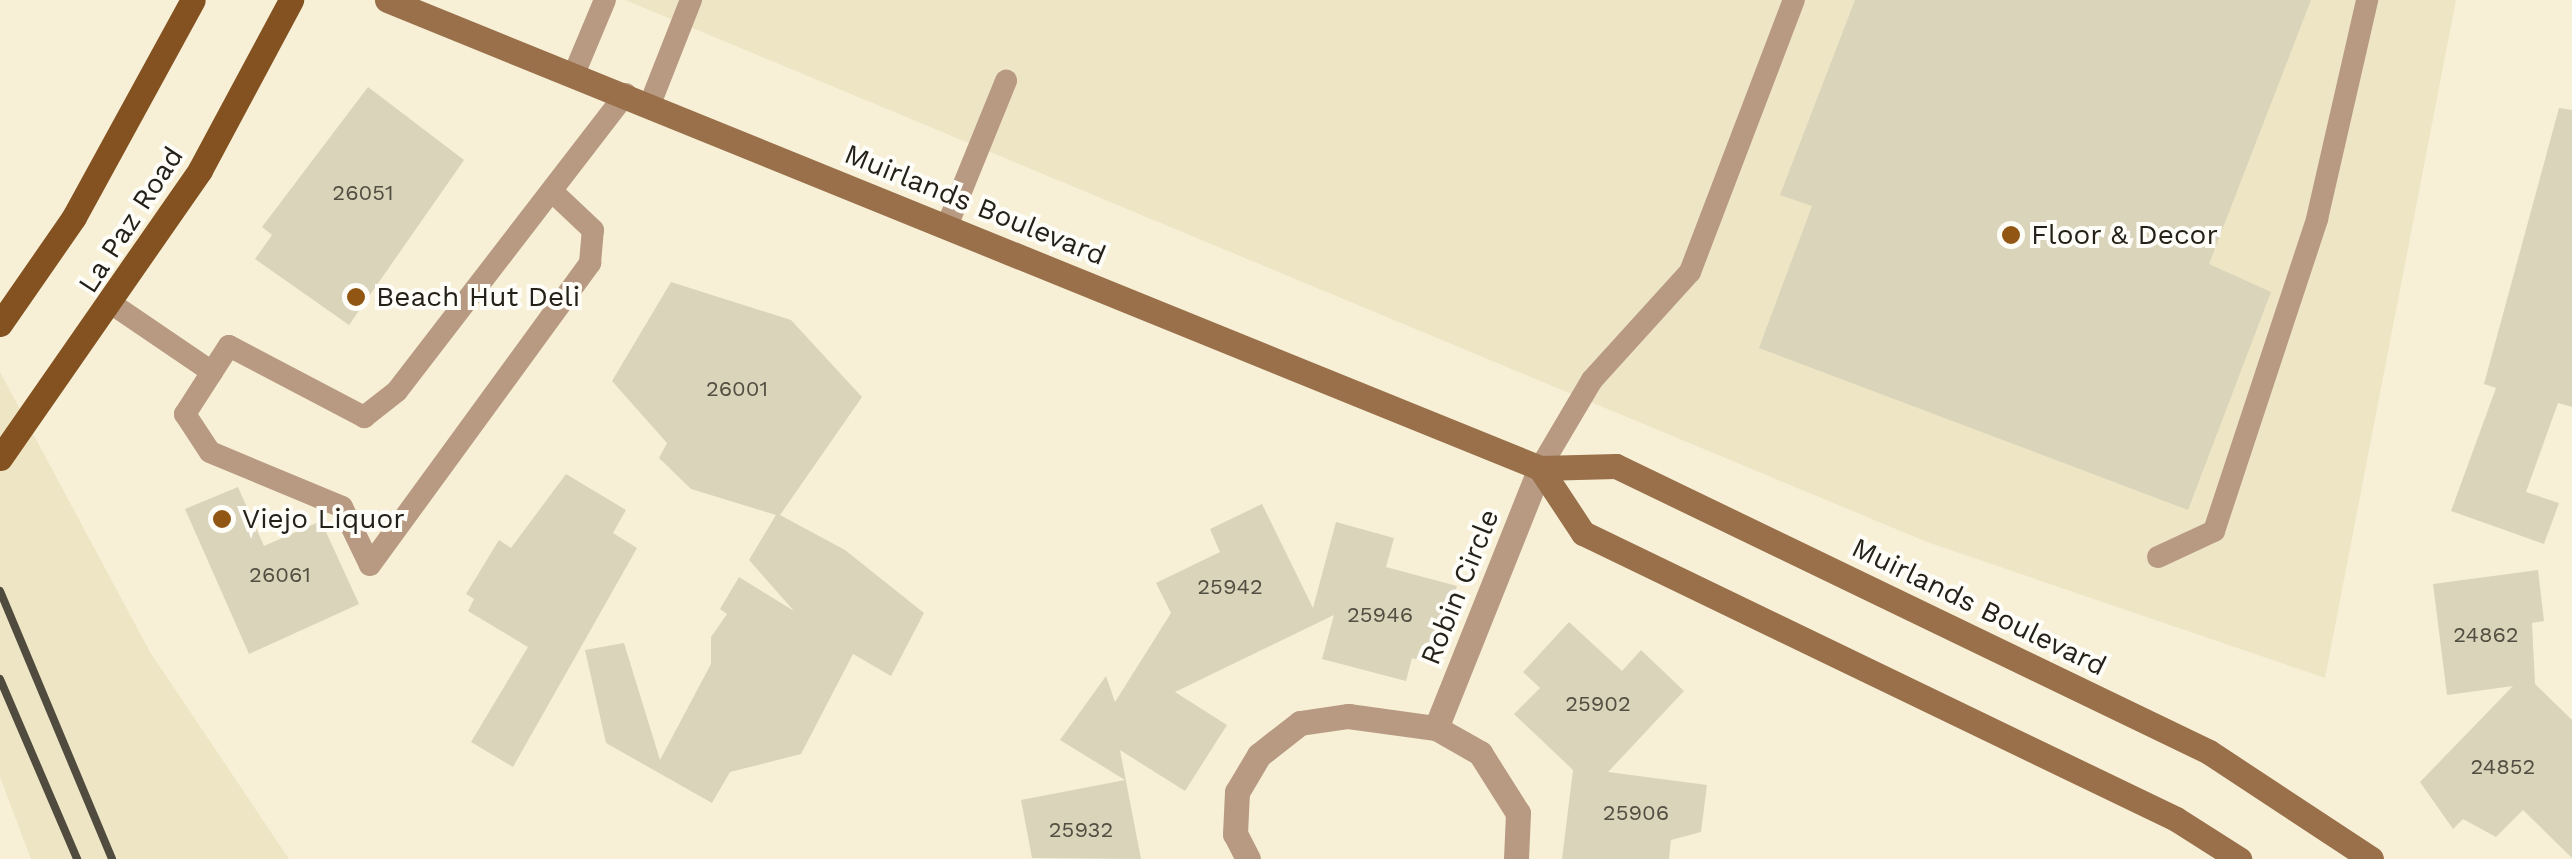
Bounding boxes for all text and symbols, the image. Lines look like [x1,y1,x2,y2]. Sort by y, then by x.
street label: Muirlands Boulevard [839,137,1111,273]
street label: La Paz Road [71,140,191,300]
house number: 26051 [332,180,394,206]
place label: Floor & Decor [2031,218,2218,252]
marker: Floor & Decor [2000,224,2022,246]
place label: Beach Hut Deli [376,280,580,314]
marker: Beach Hut Deli [345,286,367,308]
house number: 26001 [706,376,768,402]
place label: Viejo Liquor [242,502,405,536]
street label: Robin Circle [1414,504,1506,670]
marker: Viejo Liquor [211,508,233,530]
street label: Muirlands Boulevard [1846,531,2112,683]
house number: 26061 [249,562,311,588]
house number: 25942 [1197,574,1263,600]
house number: 25946 [1347,602,1413,628]
house number: 24862 [2453,622,2519,648]
house number: 25902 [1565,691,1631,717]
house number: 24852 [2471,754,2535,780]
house number: 25906 [1603,800,1669,826]
house number: 25932 [1049,817,1113,843]

